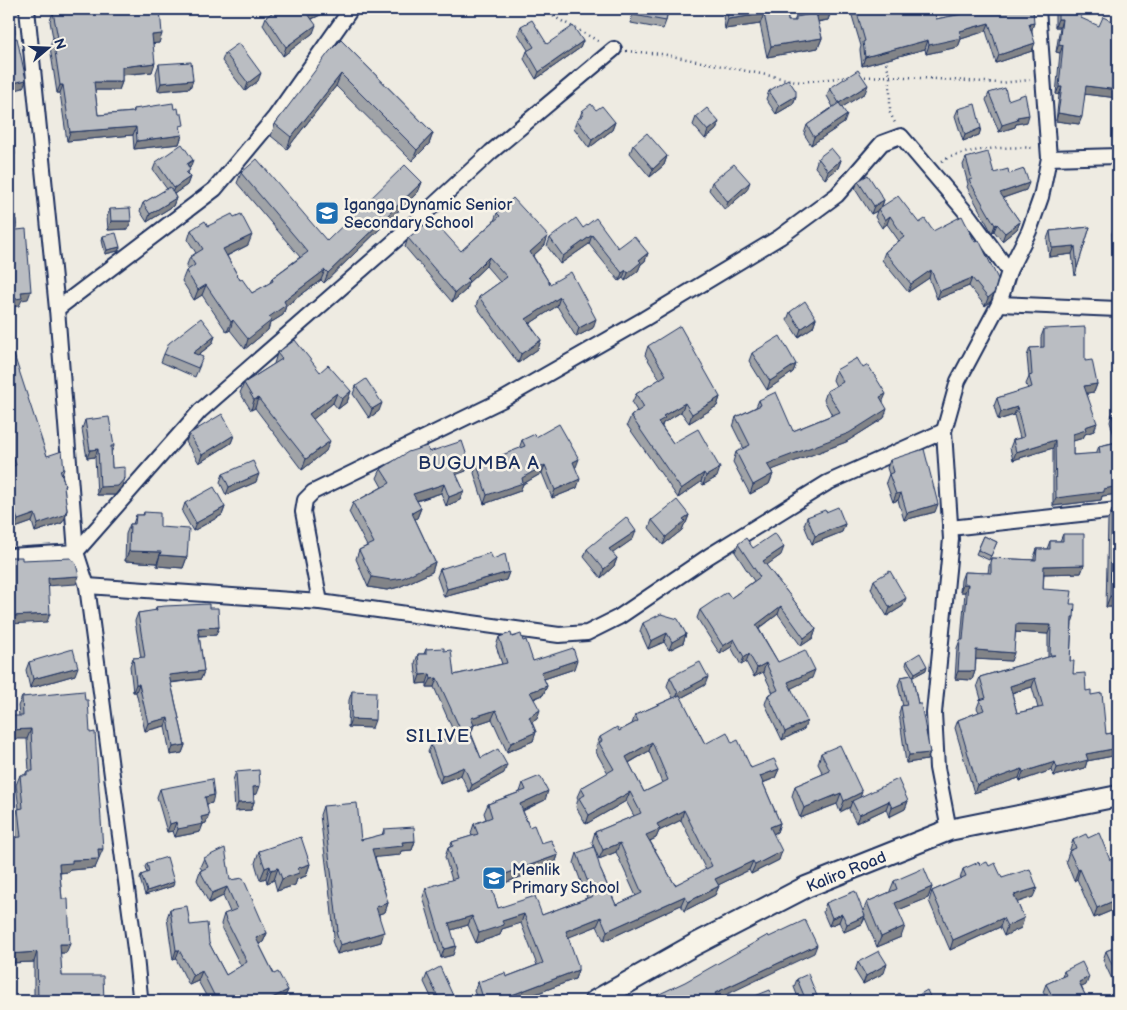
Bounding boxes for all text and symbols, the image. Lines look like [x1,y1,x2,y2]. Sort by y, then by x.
north arrow [22,22,72,72]
text: N [50,36,70,52]
place label: Iganga Dynamic Senior Secondary School [344,196,512,233]
school or university icon: Iganga Dynamic Senior Secondary School [314,200,340,226]
district label: BUGUMBA A [418,452,540,475]
district label: SILIVE [406,725,470,748]
street label: Kaliro Road [804,848,889,897]
place label: Menlik Primary School [512,861,619,898]
school or university icon: Menlik Primary School [481,865,507,891]

